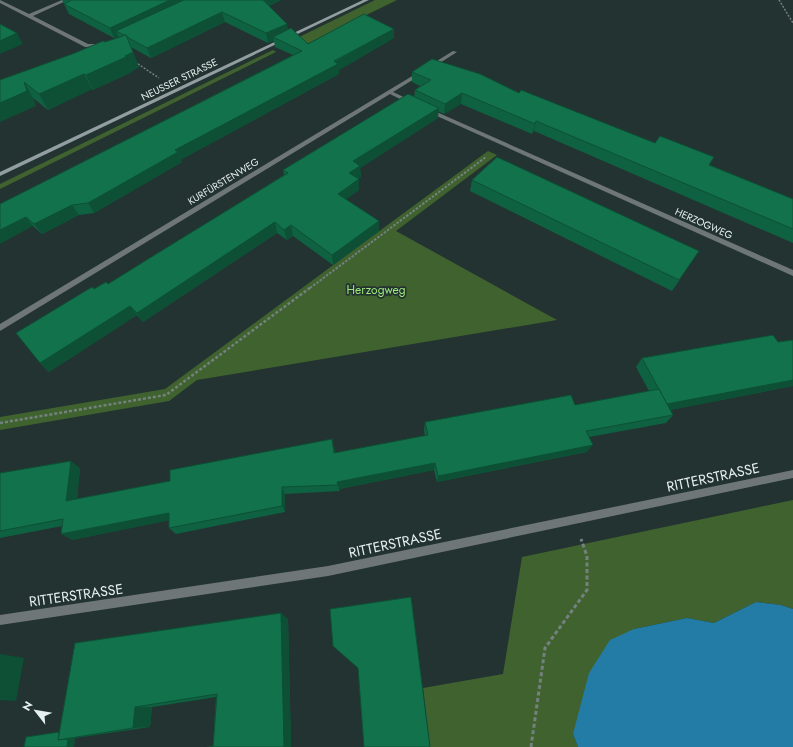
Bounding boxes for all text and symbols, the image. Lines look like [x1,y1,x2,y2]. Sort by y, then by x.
street label: NEUSSER STRASSE [138,54,220,104]
street label: KURFÜRSTENWEG [185,154,262,209]
street label: HERZOGWEG [673,204,735,243]
park label: Herzogweg [347,281,405,299]
street label: RITTERSTRASSE [665,457,761,497]
street label: RITTERSTRASSE [347,523,443,563]
street label: RITTERSTRASSE [28,579,124,611]
north arrow [16,691,56,731]
text: N [18,698,37,714]

